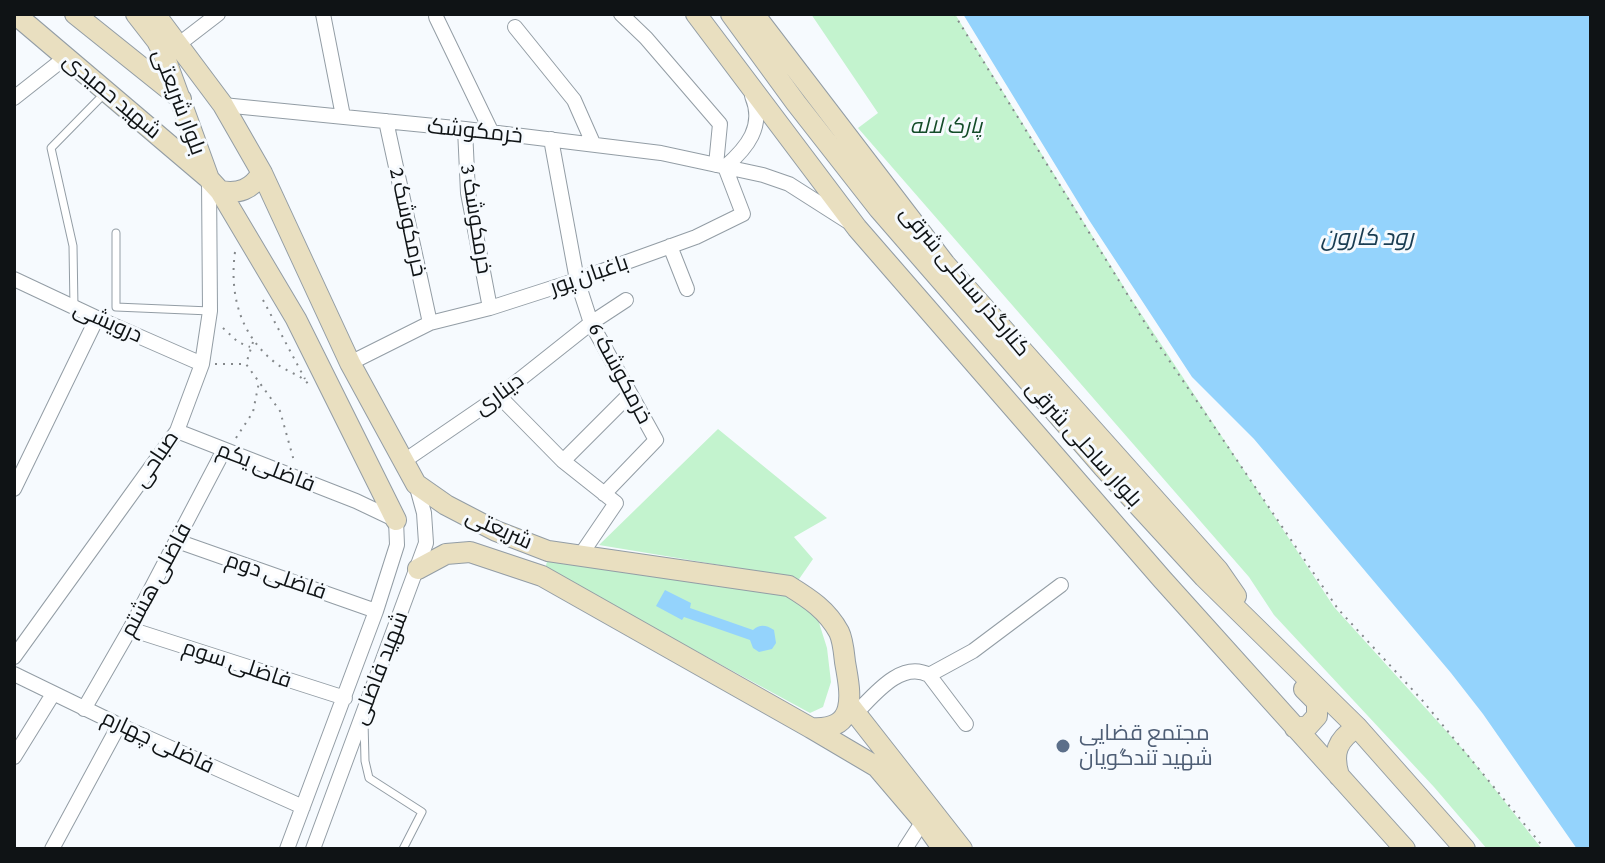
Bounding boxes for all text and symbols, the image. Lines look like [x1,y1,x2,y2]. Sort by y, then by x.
street label: بلوار شریعتی [147,45,211,159]
street label: شهید حمیدی [58,47,166,145]
street label: خرمکوشک [426,113,524,149]
park label: پارک لاله [910,113,982,139]
street label: خرمکوشک 3 [454,162,498,276]
street label: خرمکوشک 2 [384,165,432,279]
street label: کنارگذر ساحلی شرقی [894,200,1036,362]
water label: رود کارون [1321,224,1413,252]
street label: باغبان پور [546,249,632,301]
street label: درویشی [69,295,147,349]
street label: خرمکوشک 6 [582,318,658,428]
street label: دیناری [469,367,529,421]
street label: بلوار ساحلی شرقی [1020,375,1148,513]
street label: صباحی [128,426,184,492]
street label: فاضلی یکم [213,436,319,498]
street label: شریعتی [462,503,536,555]
street label: فاضلی هشتم [115,518,197,642]
street label: فاضلی دوم [222,546,330,606]
street label: شهید فاضلی [346,608,414,728]
street label: فاضلی سوم [179,634,295,694]
street label: فاضلی چهارم [98,704,218,780]
place label: مجتمع قضایی شهید تندگویان [1079,720,1213,772]
marker: مجتمع قضایی شهید تندگویان [1054,737,1072,755]

